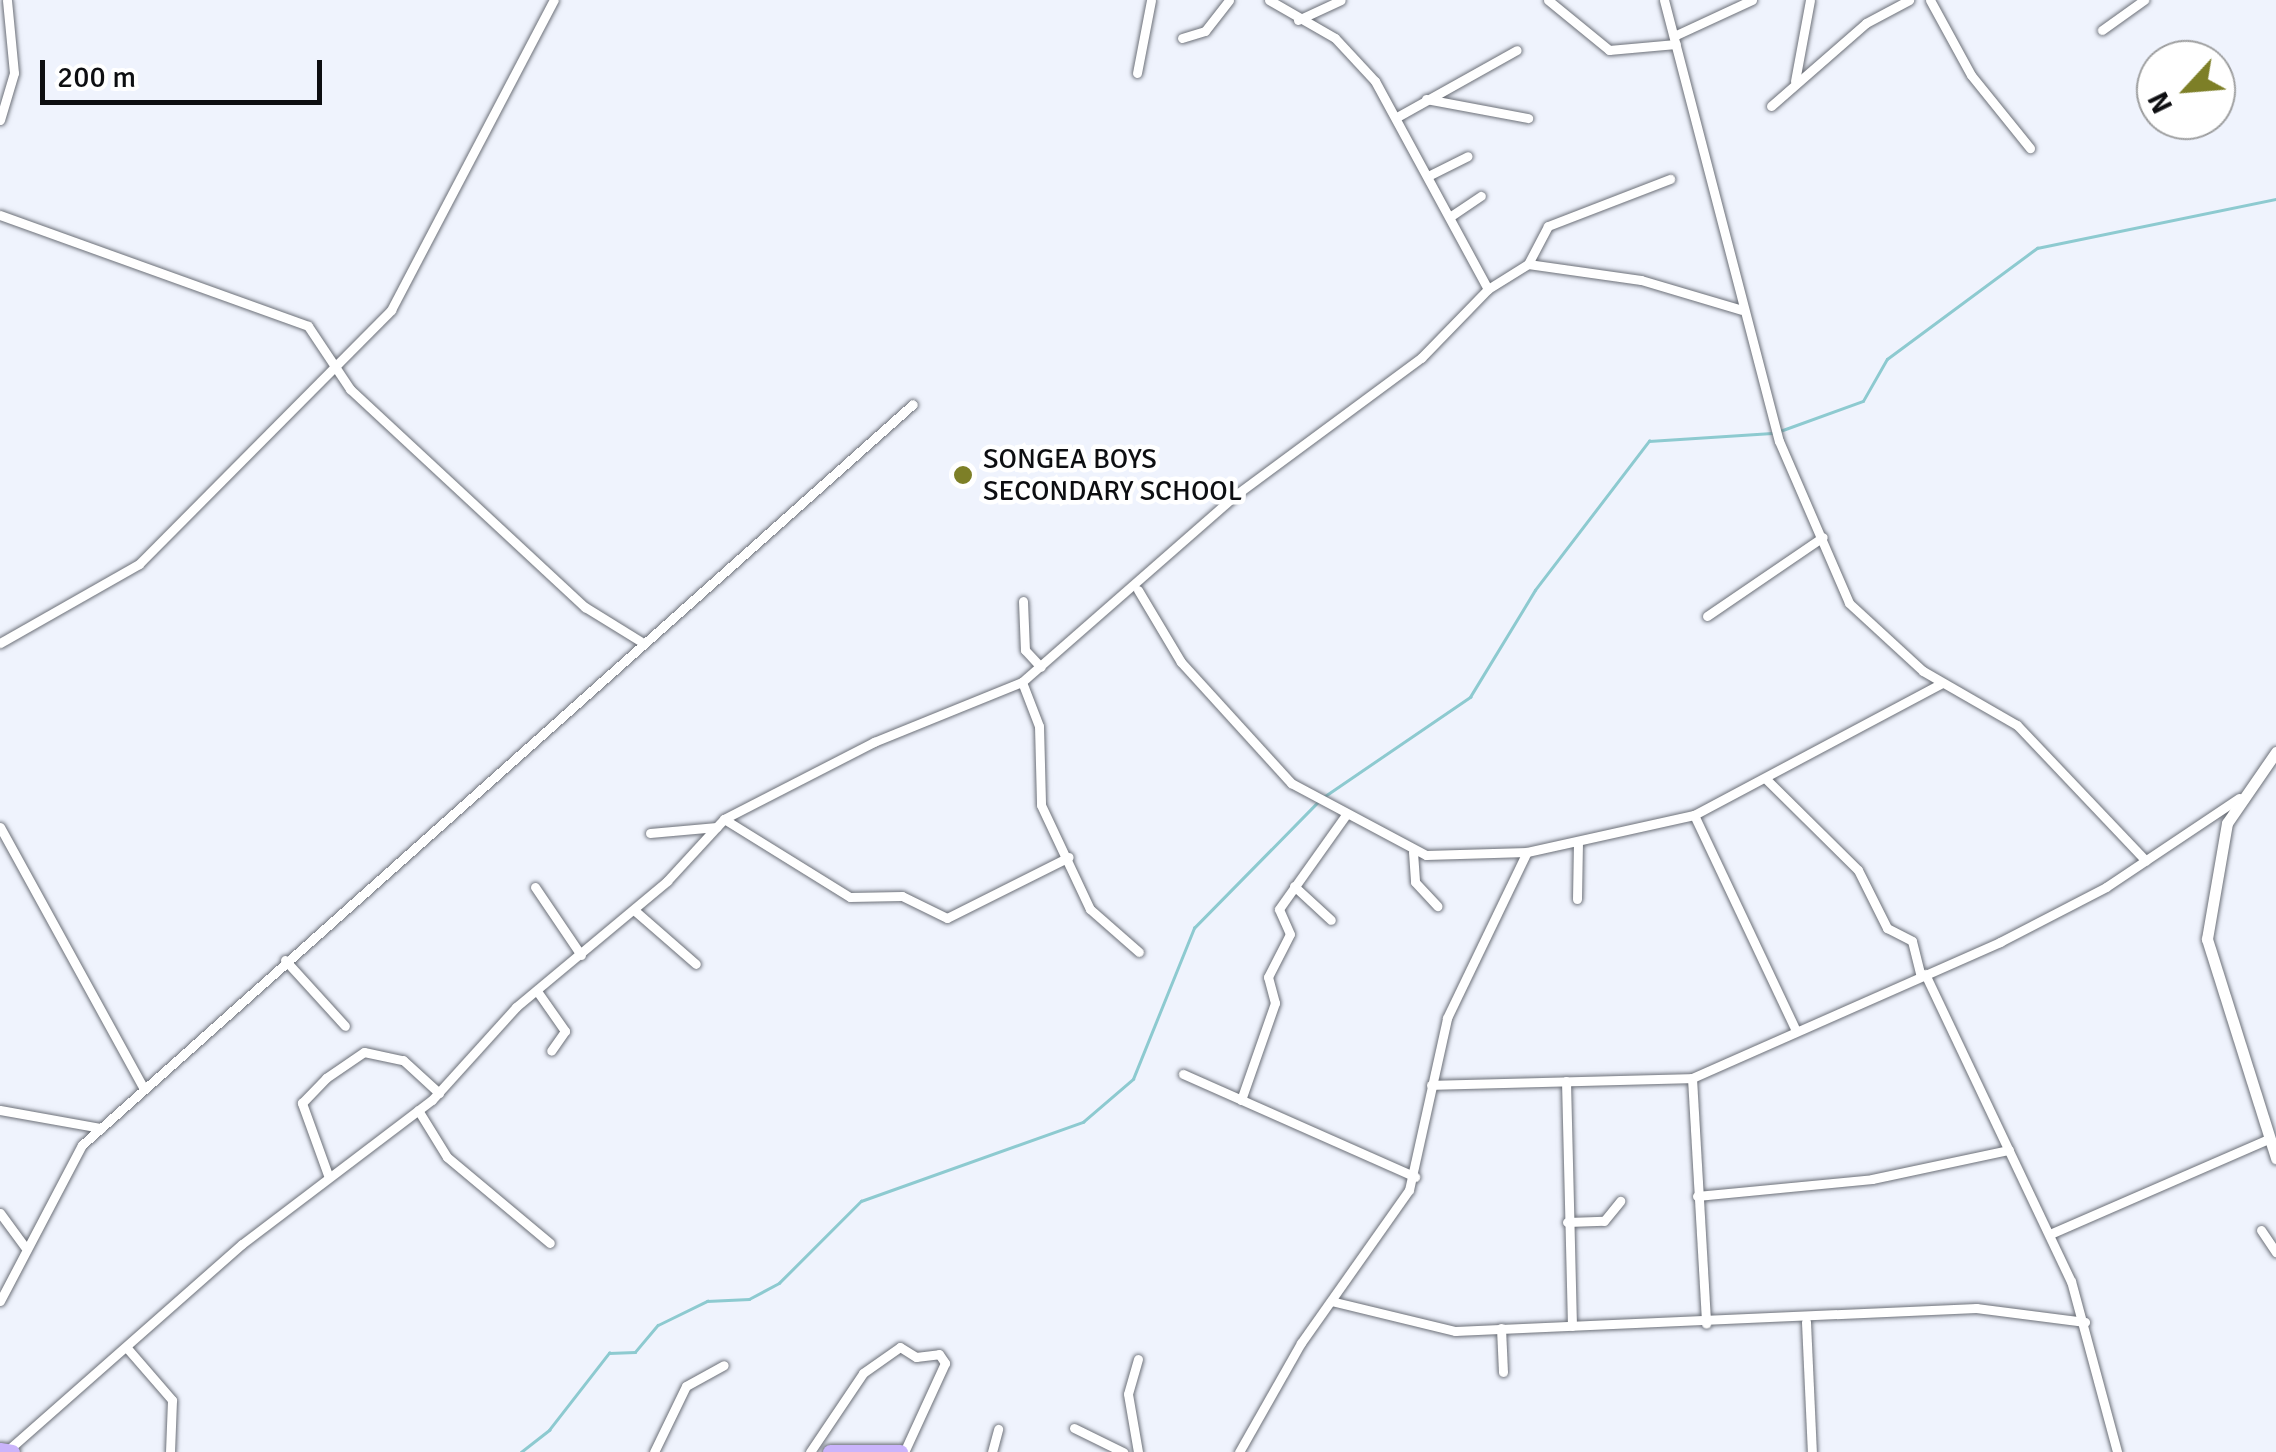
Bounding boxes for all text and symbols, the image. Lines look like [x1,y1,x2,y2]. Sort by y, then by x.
scale bar [45,40,328,102]
north arrow [2136,40,2236,140]
text: 200 m [57,59,136,96]
text: N [2141,86,2180,118]
place label: SONGEA BOYS SECONDARY SCHOOL [983,442,1242,508]
marker: SONGEA BOYS SECONDARY SCHOOL [952,464,974,486]

